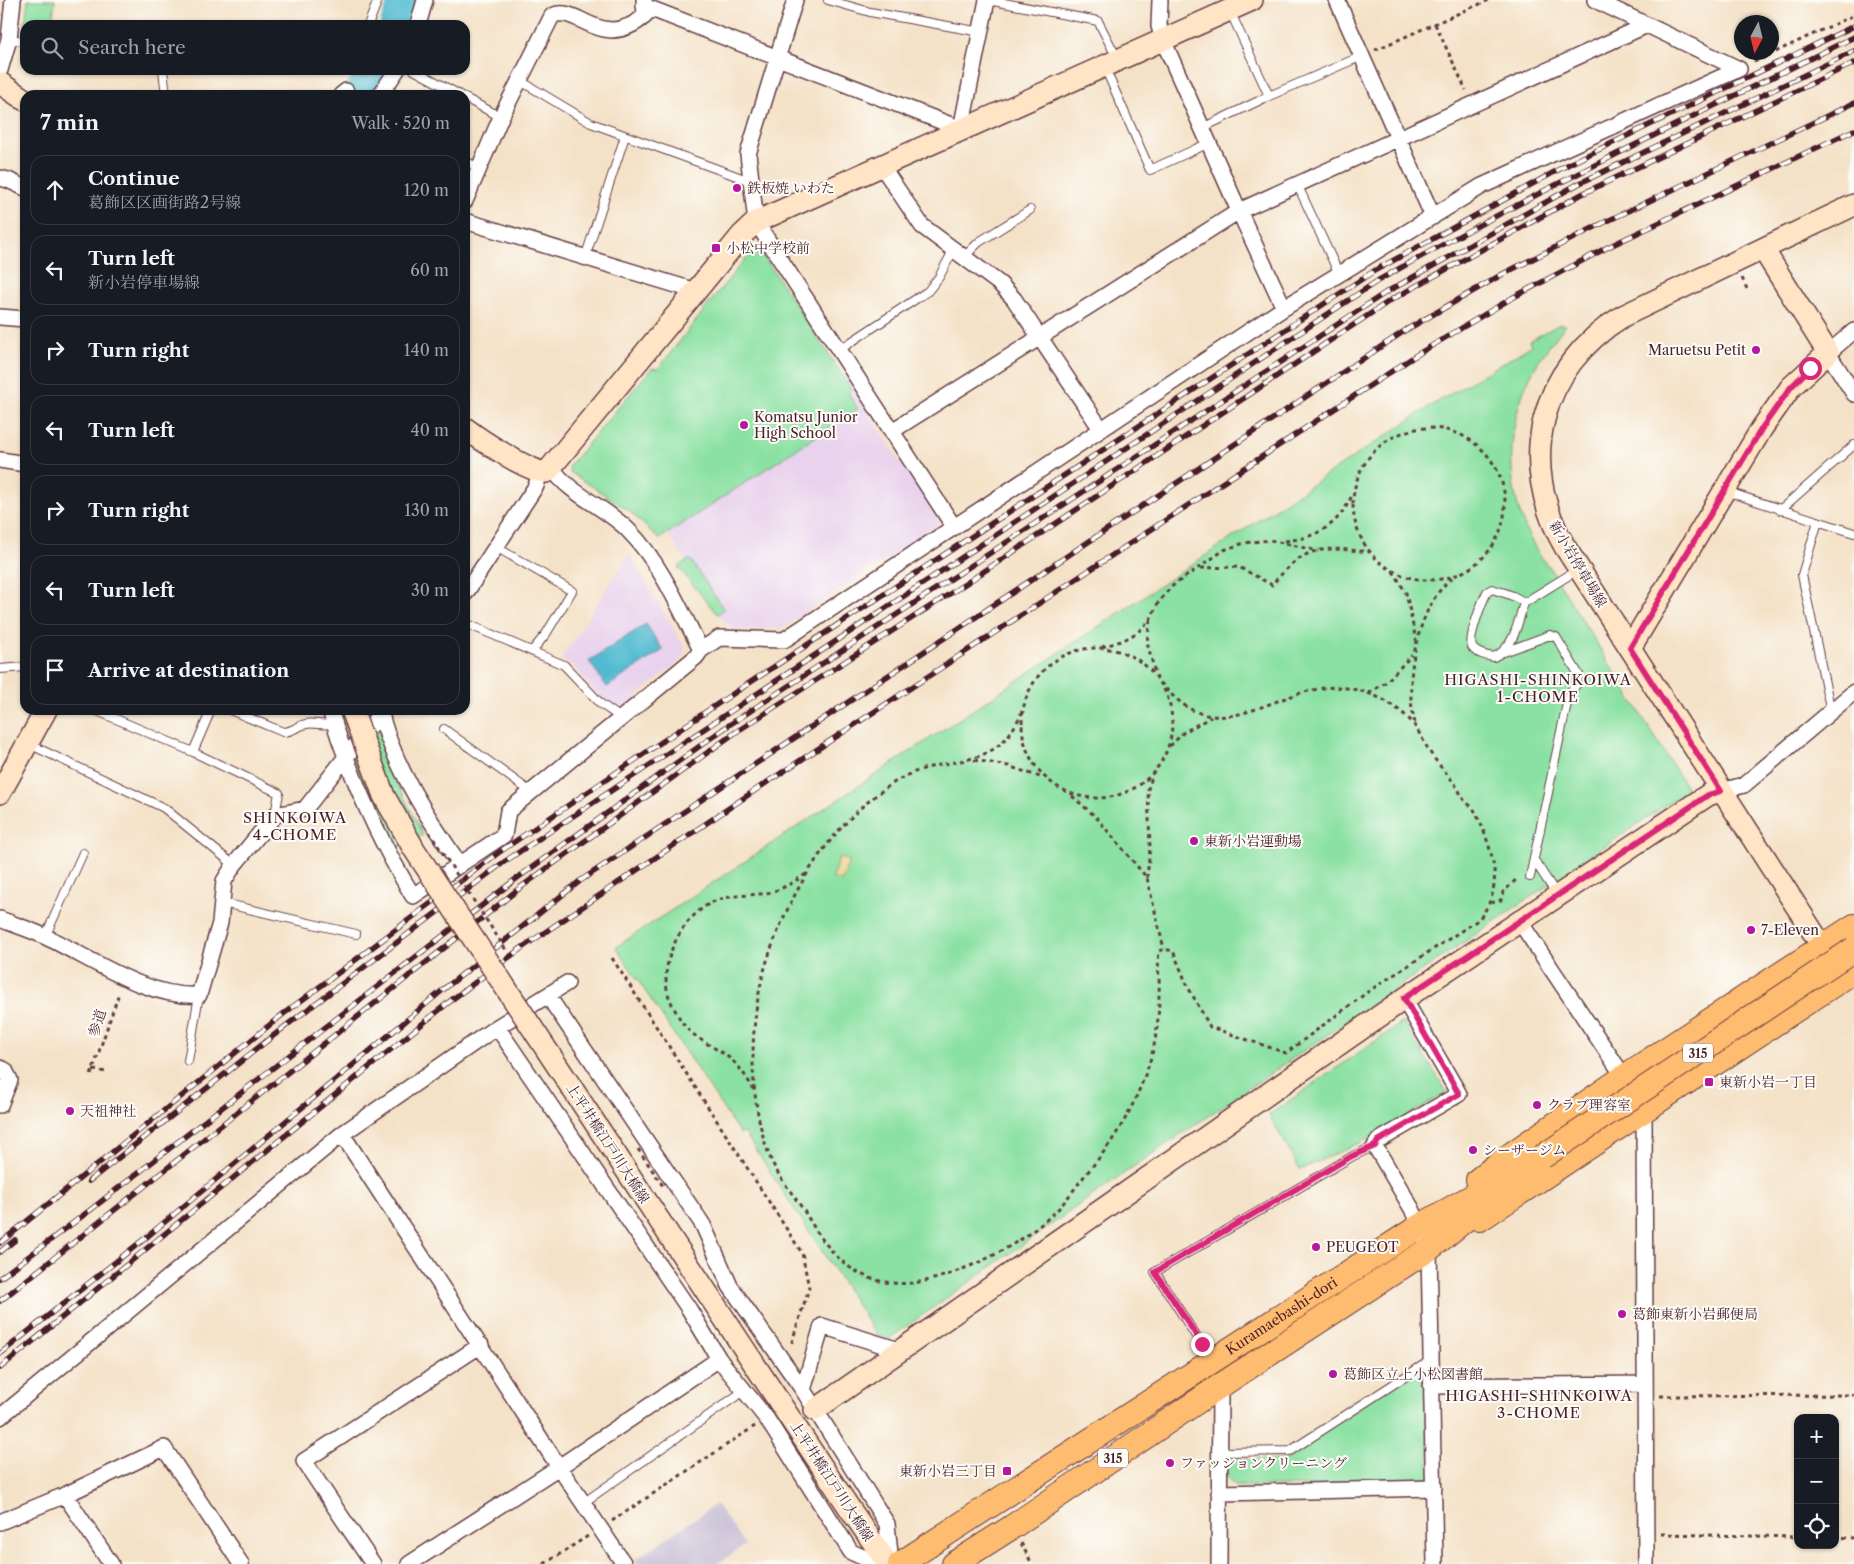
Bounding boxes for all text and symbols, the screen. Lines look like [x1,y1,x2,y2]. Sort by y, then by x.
north arrow [1734,15,1779,60]
search box [20,20,470,75]
icon: search [38,34,66,62]
text: Search here [78,36,186,59]
text: 7 min [40,110,99,135]
text: Walk · 520 m [352,113,450,133]
text: Continue [88,167,180,190]
icon: ahead [41,176,69,204]
place label: 鉄板焼 いわた [747,179,835,197]
text: 120 m [404,180,449,200]
marker: 鉄板焼 いわた [731,182,743,194]
text: 葛飾区区画街路2号線 [88,192,241,212]
place label: 小松中学校前 [726,239,810,257]
marker: 小松中学校前 [710,242,722,254]
text: Turn left [88,247,175,270]
icon: left [41,256,69,284]
text: 60 m [410,260,449,280]
text: 新小岩停車場線 [88,272,200,292]
icon: right [41,336,69,364]
text: Turn right [88,339,189,362]
text: 140 m [404,340,449,360]
place label: Maruetsu Petit [1648,341,1746,359]
marker: Maruetsu Petit [1750,344,1762,356]
route start [1799,357,1822,380]
place label: Komatsu Junior High School [754,408,858,442]
icon: left [41,416,69,444]
text: Turn left [88,419,175,442]
marker: Komatsu Junior High School [738,419,750,431]
text: 40 m [410,420,449,440]
icon: right [41,496,69,524]
text: Turn right [88,499,189,522]
text: 130 m [404,500,449,520]
street label: 新小岩停車場線 [1545,517,1611,611]
icon: left [41,576,69,604]
text: Turn left [88,579,175,602]
text: 30 m [411,580,449,600]
icon: arrive [41,656,69,684]
text: Arrive at destination [88,659,289,682]
district label: HIGASHI-SHINKOIWA 1-CHOME [1444,670,1632,706]
district label: SHINKOIWA 4-CHOME [243,808,347,844]
place label: 東新小岩運動場 [1204,832,1302,850]
marker: 東新小岩運動場 [1188,835,1200,847]
place label: 7-Eleven [1761,921,1819,939]
marker: 7-Eleven [1745,924,1757,936]
street label: 参道 [84,1007,110,1039]
road number: 315 [1683,1044,1713,1062]
place label: 東新小岩一丁目 [1719,1073,1817,1091]
marker: 東新小岩一丁目 [1703,1076,1715,1088]
street label: 上平井橋江戸川大橋線 [562,1079,654,1207]
place label: クラブ理容室 [1547,1096,1631,1114]
marker: クラブ理容室 [1531,1099,1543,1111]
place label: 天祖神社 [80,1102,136,1120]
marker: 天祖神社 [64,1105,76,1117]
place label: シーザージム [1483,1141,1566,1159]
marker: シーザージム [1467,1144,1479,1156]
place label: PEUGEOT [1326,1238,1399,1256]
marker: PEUGEOT [1310,1241,1322,1253]
street label: Kuramaebashi-dori [1222,1273,1341,1359]
place label: 葛飾東新小岩郵便局 [1632,1305,1758,1323]
marker: 葛飾東新小岩郵便局 [1616,1308,1628,1320]
route end [1191,1333,1214,1356]
place label: 葛飾区立上小松図書館 [1343,1365,1483,1383]
marker: 葛飾区立上小松図書館 [1327,1368,1339,1380]
district label: HIGASHI-SHINKOIWA 3-CHOME [1445,1386,1633,1422]
map controls [1794,1414,1839,1549]
button: + [1794,1414,1839,1459]
street label: 上平井橋江戸川大橋線 [786,1417,878,1545]
road number: 315 [1098,1449,1128,1468]
place label: ファッションクリーニング [1180,1454,1347,1472]
marker: ファッションクリーニング [1164,1457,1176,1469]
button: − [1794,1459,1839,1504]
place label: 東新小岩三丁目 [899,1462,997,1480]
marker: 東新小岩三丁目 [1001,1465,1013,1477]
button: locate [1794,1504,1839,1549]

